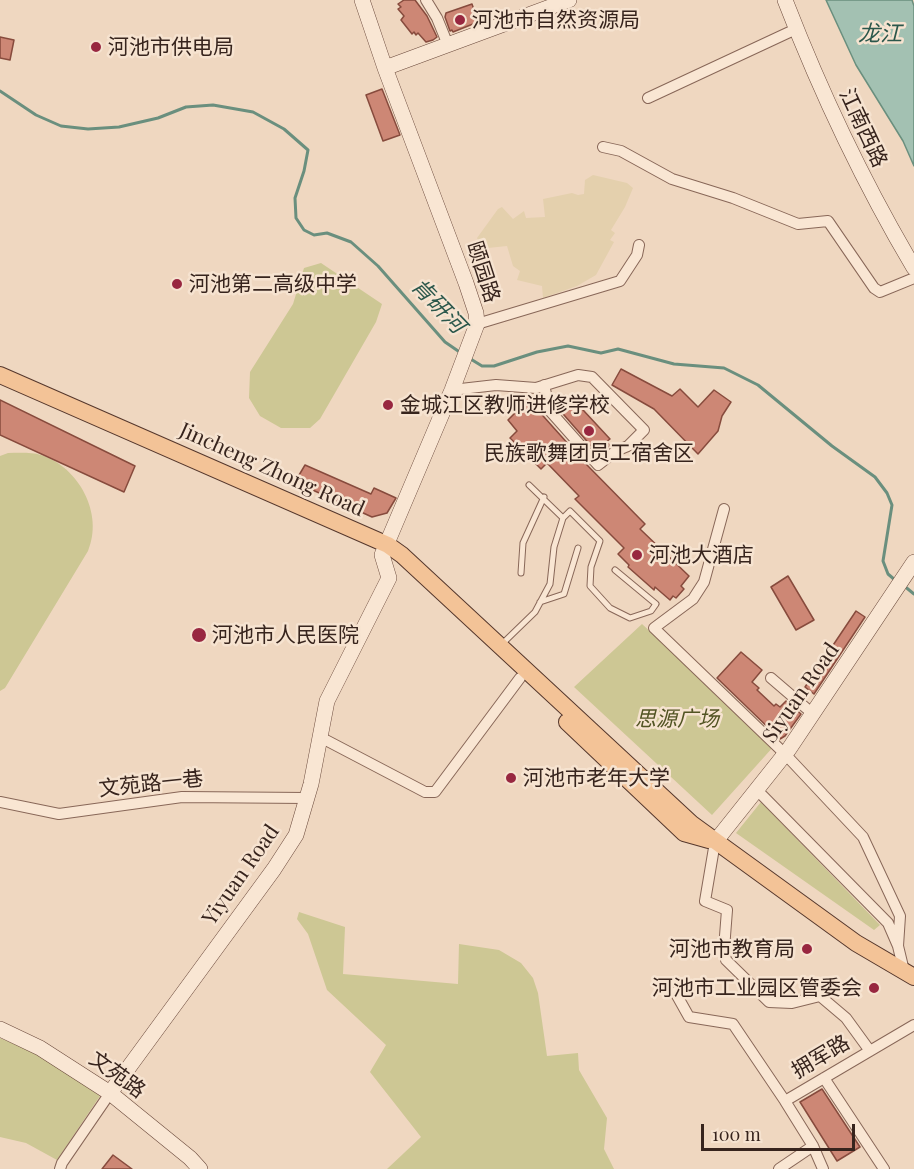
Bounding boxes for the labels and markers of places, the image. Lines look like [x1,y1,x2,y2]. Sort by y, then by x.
place label: 河池市自然资源局 [472,7,640,33]
marker: 河池市自然资源局 [453,13,467,27]
place label: 河池市供电局 [108,34,234,60]
marker: 河池市供电局 [89,40,103,54]
place label: 河池第二高级中学 [189,271,357,297]
marker: 河池第二高级中学 [170,277,184,291]
place label: 金城江区教师进修学校 [400,392,610,418]
marker: 金城江区教师进修学校 [381,398,395,412]
marker: 民族歌舞团员工宿舍区 [582,424,596,438]
place label: 民族歌舞团员工宿舍区 [484,440,694,466]
place label: 河池大酒店 [649,542,754,568]
marker: 河池大酒店 [630,548,644,562]
place label: 河池市人民医院 [212,622,359,648]
marker: 河池市人民医院 [190,626,208,644]
place label: 河池市老年大学 [523,765,670,791]
marker: 河池市老年大学 [504,771,518,785]
place label: 河池市教育局 [669,936,795,962]
marker: 河池市教育局 [800,942,814,956]
place label: 河池市工业园区管委会 [652,975,862,1001]
marker: 河池市工业园区管委会 [867,981,881,995]

